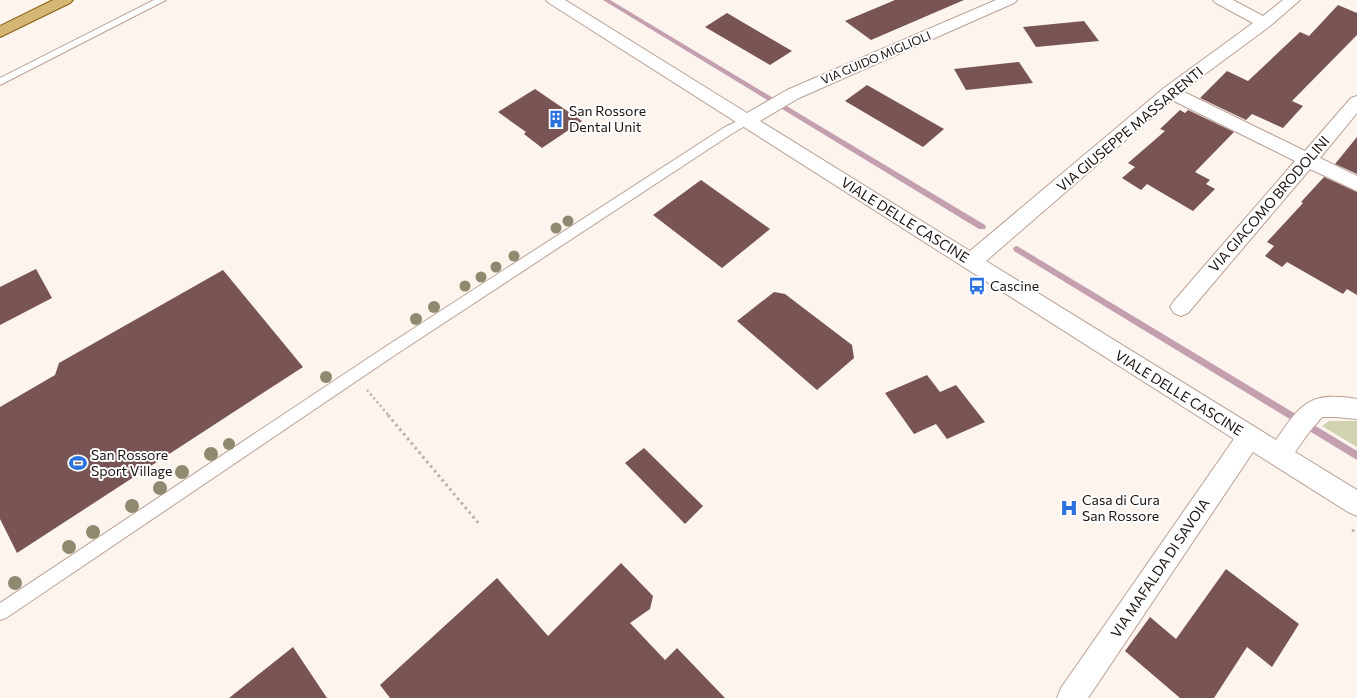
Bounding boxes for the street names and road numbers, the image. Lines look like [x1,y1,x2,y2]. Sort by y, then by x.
street label: VIA GUIDO MIGLIOLI [819,28,933,87]
street label: VIA GIUSEPPE MASSARENTI [1053,62,1206,195]
street label: VIA GIACOMO BRODOLINI [1205,132,1332,275]
street label: VIALE DELLE CASCINE [838,173,972,266]
street label: VIALE DELLE CASCINE [1112,346,1246,439]
street label: VIA MAFALDA DI SAVOIA [1107,495,1213,641]

